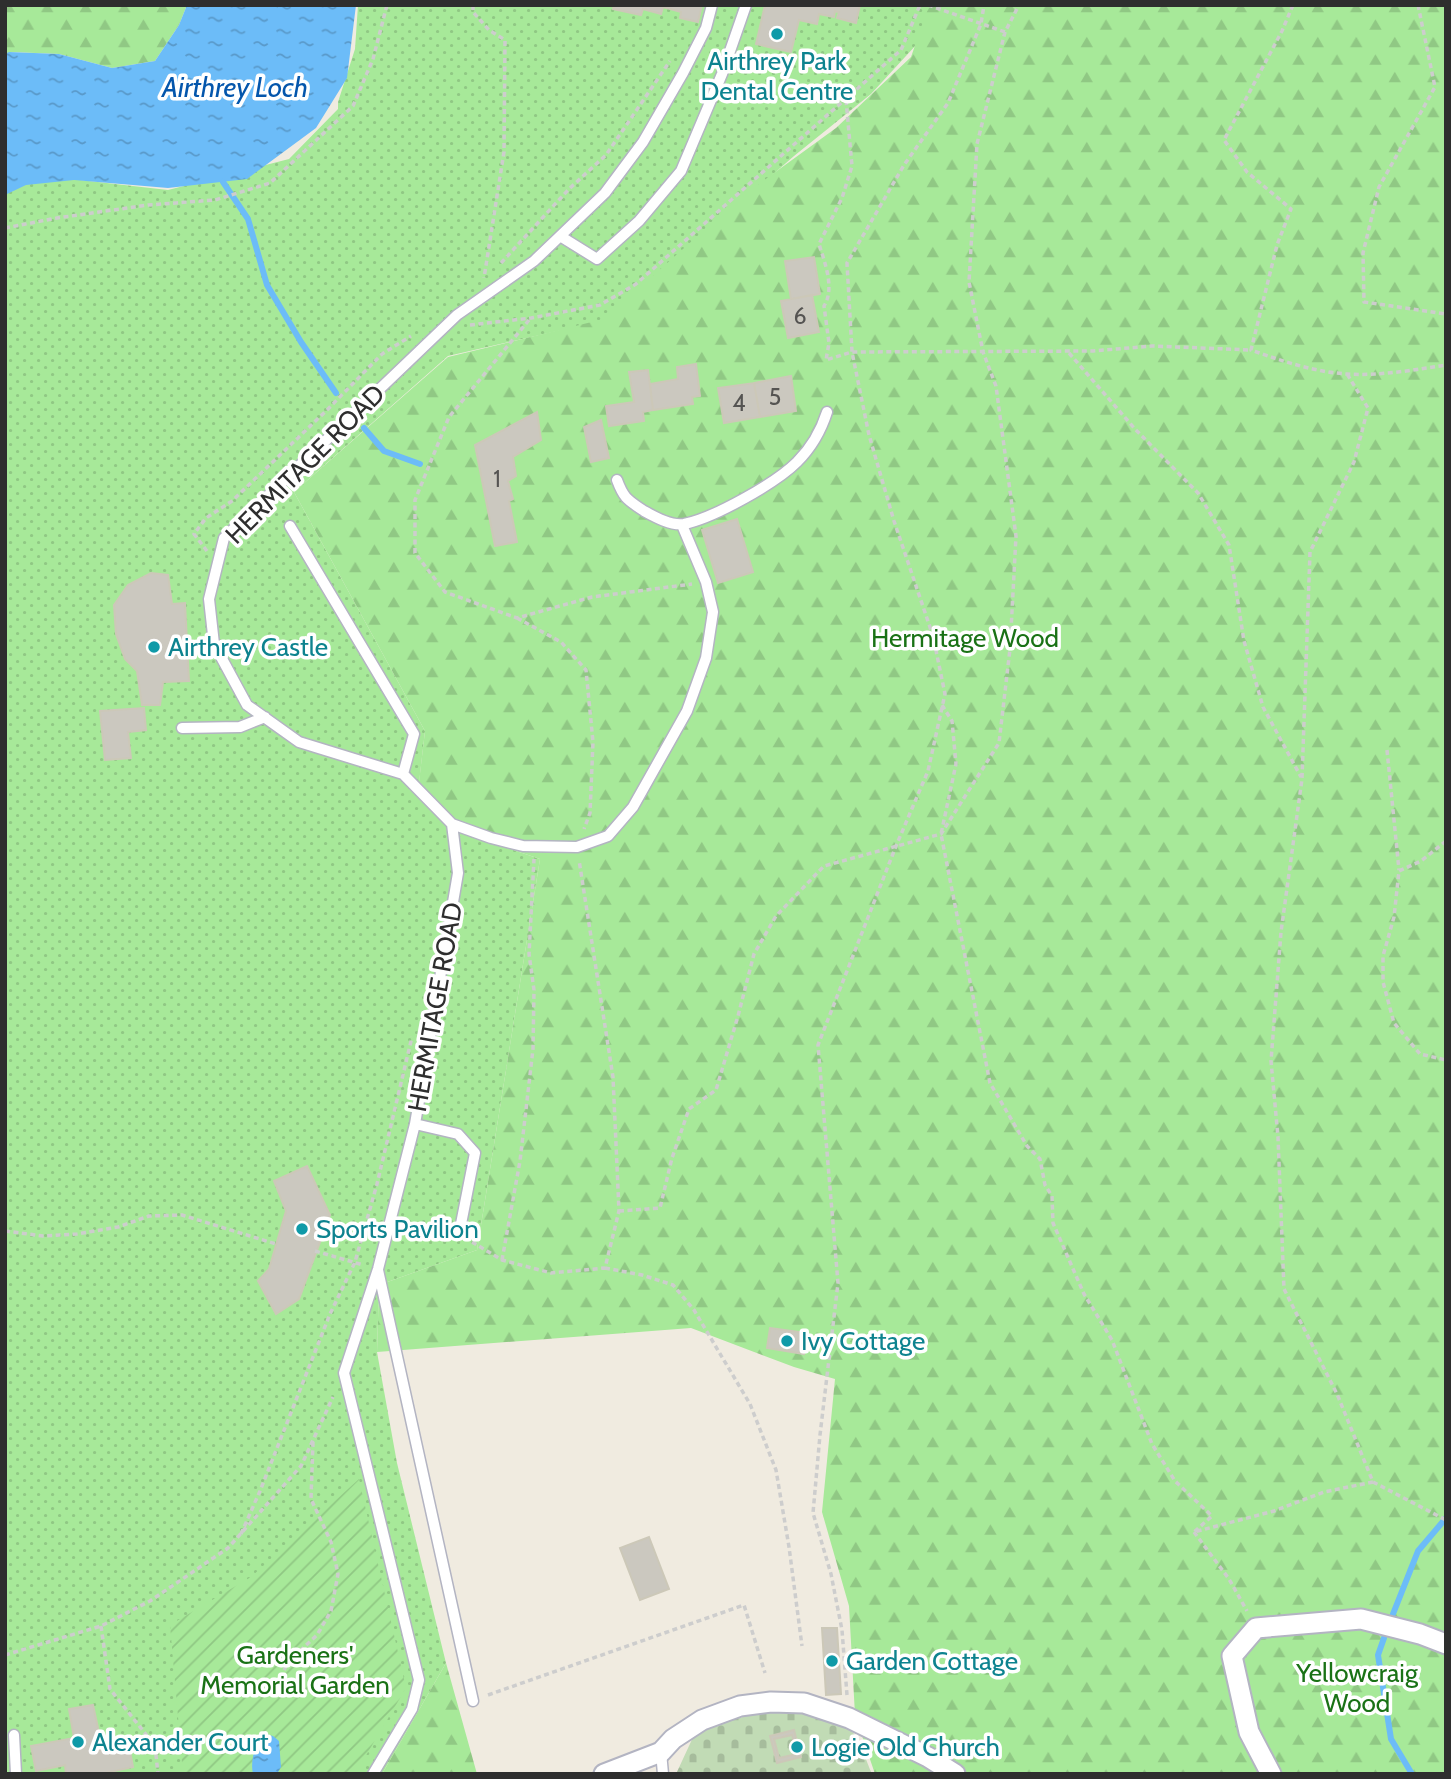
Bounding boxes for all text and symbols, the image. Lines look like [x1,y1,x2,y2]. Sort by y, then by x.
marker: Airthrey Park Dental Centre [769,26,785,42]
place label: Airthrey Park Dental Centre [701,45,853,107]
water label: Airthrey Loch [160,70,308,104]
house number: 6 [793,302,807,330]
street label: HERMITAGE ROAD [219,378,391,550]
house number: 5 [769,383,781,411]
house number: 4 [732,389,746,417]
house number: 1 [493,465,501,493]
park label: Hermitage Wood [871,622,1059,654]
place label: Airthrey Castle [168,631,328,663]
marker: Airthrey Castle [146,639,162,655]
street label: HERMITAGE ROAD [401,900,469,1114]
place label: Sports Pavilion [316,1213,479,1245]
marker: Sports Pavilion [294,1221,310,1237]
place label: Ivy Cottage [801,1325,925,1357]
marker: Ivy Cottage [779,1333,795,1349]
park label: Gardeners' Memorial Garden [200,1639,390,1701]
place label: Garden Cottage [846,1645,1018,1677]
marker: Garden Cottage [824,1653,840,1669]
park label: Yellowcraig Wood [1295,1657,1419,1719]
place label: Alexander Court [92,1726,269,1758]
place label: Logie Old Church [811,1731,1000,1763]
marker: Alexander Court [70,1734,86,1750]
marker: Logie Old Church [789,1739,805,1755]

